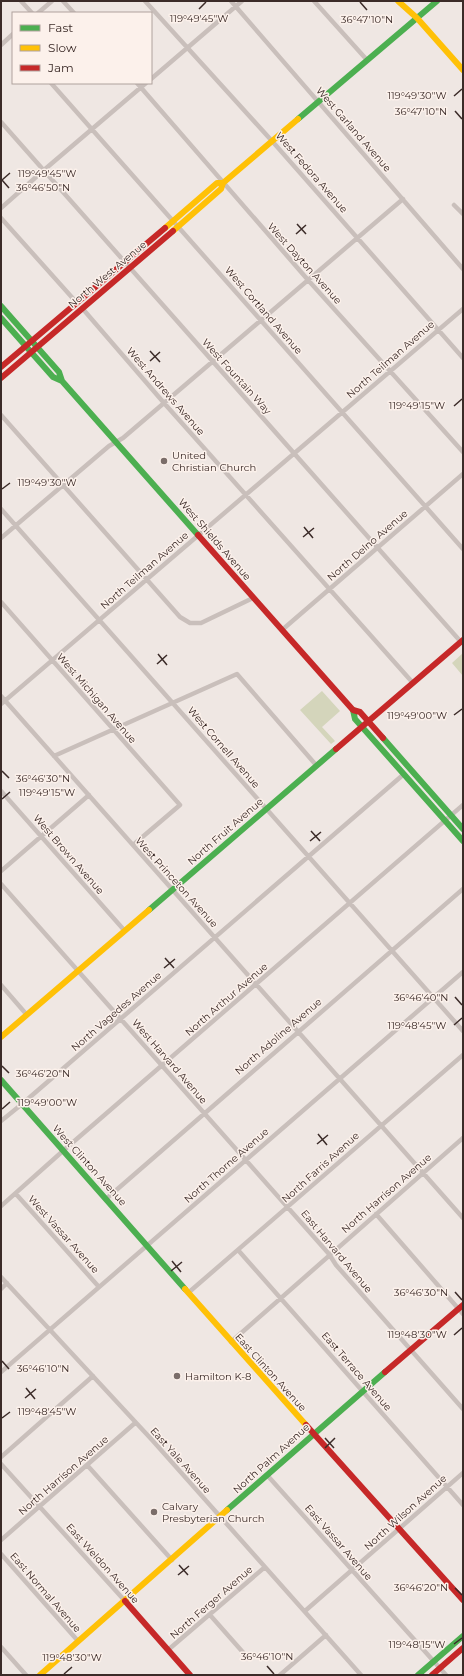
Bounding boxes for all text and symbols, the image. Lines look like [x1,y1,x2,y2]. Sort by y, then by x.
legend [12,12,152,84]
text: 119°49'45"W [170,12,228,25]
text: 36°47'10"N [341,13,393,26]
text: Fast [48,20,73,35]
text: Slow [48,40,77,55]
text: Jam [47,60,74,75]
street label: West Garland Avenue [313,84,394,174]
text: 119°49'30"W [387,89,447,102]
text: 36°47'10"N [395,105,447,118]
street label: West Fedora Avenue [273,129,350,216]
text: 119°49'45"W [18,167,76,180]
text: 36°46'50"N [16,181,70,194]
street label: West Dayton Avenue [265,220,345,307]
street label: North West Avenue [66,238,149,311]
street label: West Cortland Avenue [222,264,305,357]
street label: North Teilman Avenue [344,318,437,401]
street label: West Fountain Way [199,336,274,417]
street label: West Andrews Avenue [124,345,207,438]
text: 119°49'15"W [389,399,445,412]
place label: United Christian Church [172,449,256,474]
marker: United Christian Church [159,456,169,466]
text: 119°49'30"W [17,476,77,489]
street label: West Shields Avenue [175,496,254,583]
street label: North Delno Avenue [324,507,410,584]
street label: North Teilman Avenue [98,529,191,612]
street label: West Michigan Avenue [54,651,139,746]
street label: West Cornell Avenue [185,704,263,791]
text: 119°49'00"W [387,709,447,722]
text: 36°46'30"N [16,772,70,785]
text: 119°49'15"W [19,786,75,799]
street label: North Fruit Avenue [185,795,266,868]
street label: West Brown Avenue [30,812,107,897]
street label: West Princeton Avenue [133,834,221,930]
street label: North Arthur Avenue [182,960,270,1039]
street label: North Vagedes Avenue [69,969,164,1054]
text: 36°46'40"N [394,991,448,1004]
street label: North Adoline Avenue [232,995,324,1078]
street label: West Harvard Avenue [129,1016,210,1107]
text: 119°48'45"W [388,1019,446,1032]
text: 36°46'20"N [16,1067,70,1080]
text: 119°49'00"W [17,1096,77,1109]
street label: West Clinton Avenue [50,1122,129,1209]
street label: North Thorne Avenue [181,1125,271,1206]
street label: North Farris Avenue [279,1129,362,1206]
street label: North Harrison Avenue [339,1151,434,1236]
street label: West Vassar Avenue [25,1193,102,1276]
street label: East Harvard Avenue [298,1207,375,1295]
text: 36°46'30"N [394,1286,448,1299]
text: 119°48'30"W [387,1328,447,1341]
street label: East Terrace Avenue [319,1329,395,1414]
street label: East Clinton Avenue [232,1331,309,1414]
text: 36°46'10"N [17,1362,69,1375]
place label: Hamilton K-8 [185,1370,251,1383]
marker: Hamilton K-8 [172,1371,182,1381]
text: 119°48'45"W [18,1405,76,1418]
street label: North Palm Avenue [230,1421,312,1496]
street label: East Yale Avenue [147,1424,214,1496]
street label: North Harrison Avenue [16,1433,111,1518]
street label: North Wilson Avenue [361,1472,449,1553]
place label: Calvary Presbyterian Church [162,1500,264,1525]
street label: East Vassar Avenue [302,1502,375,1583]
marker: Calvary Presbyterian Church [149,1507,159,1517]
street label: East Weldon Avenue [63,1521,142,1606]
street label: East Normal Avenue [7,1550,84,1635]
street label: North Ferger Avenue [167,1563,255,1642]
text: 36°46'20"N [394,1581,448,1594]
text: 119°48'15"W [389,1638,445,1651]
text: 36°46'10"N [241,1650,293,1663]
text: 119°48'30"W [42,1651,102,1664]

